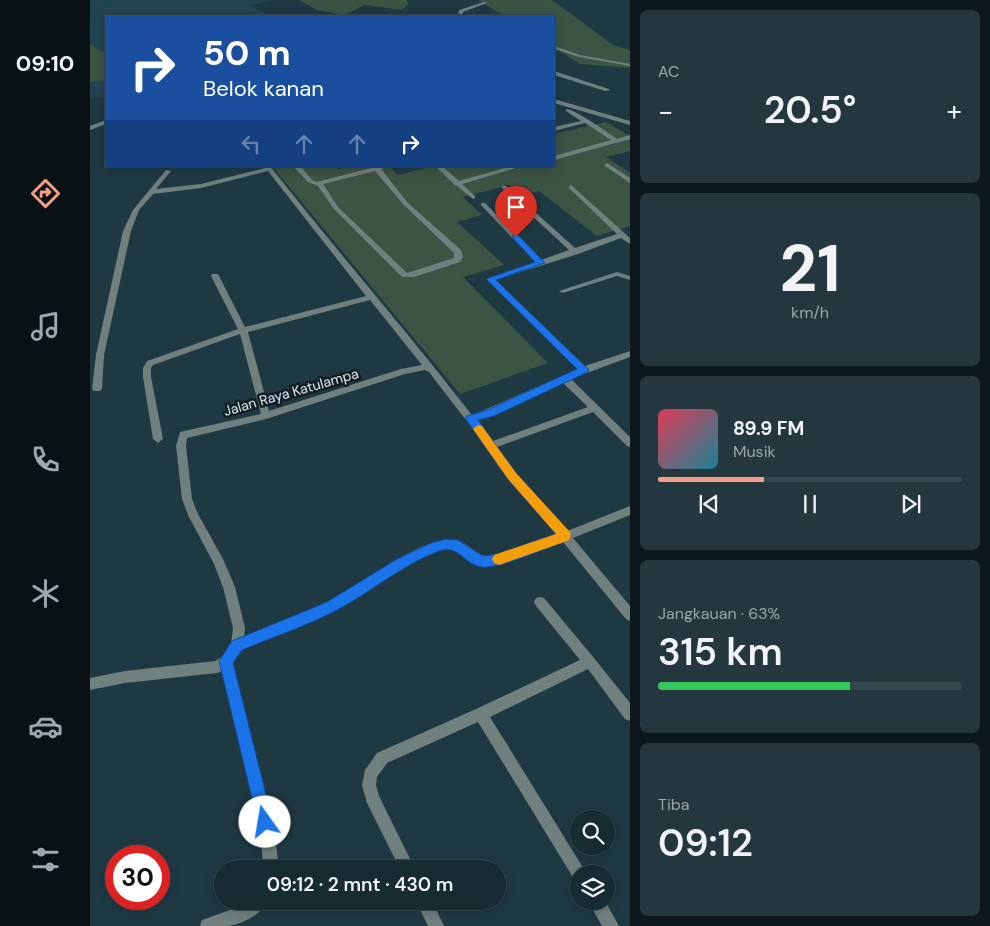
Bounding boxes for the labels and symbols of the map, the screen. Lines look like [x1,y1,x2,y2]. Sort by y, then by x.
pin [495,186,537,237]
street label: Jalan Raya Katulampa [221,364,361,420]
position arrow [238,795,290,847]
speed limit sign: 30 [105,845,170,910]

